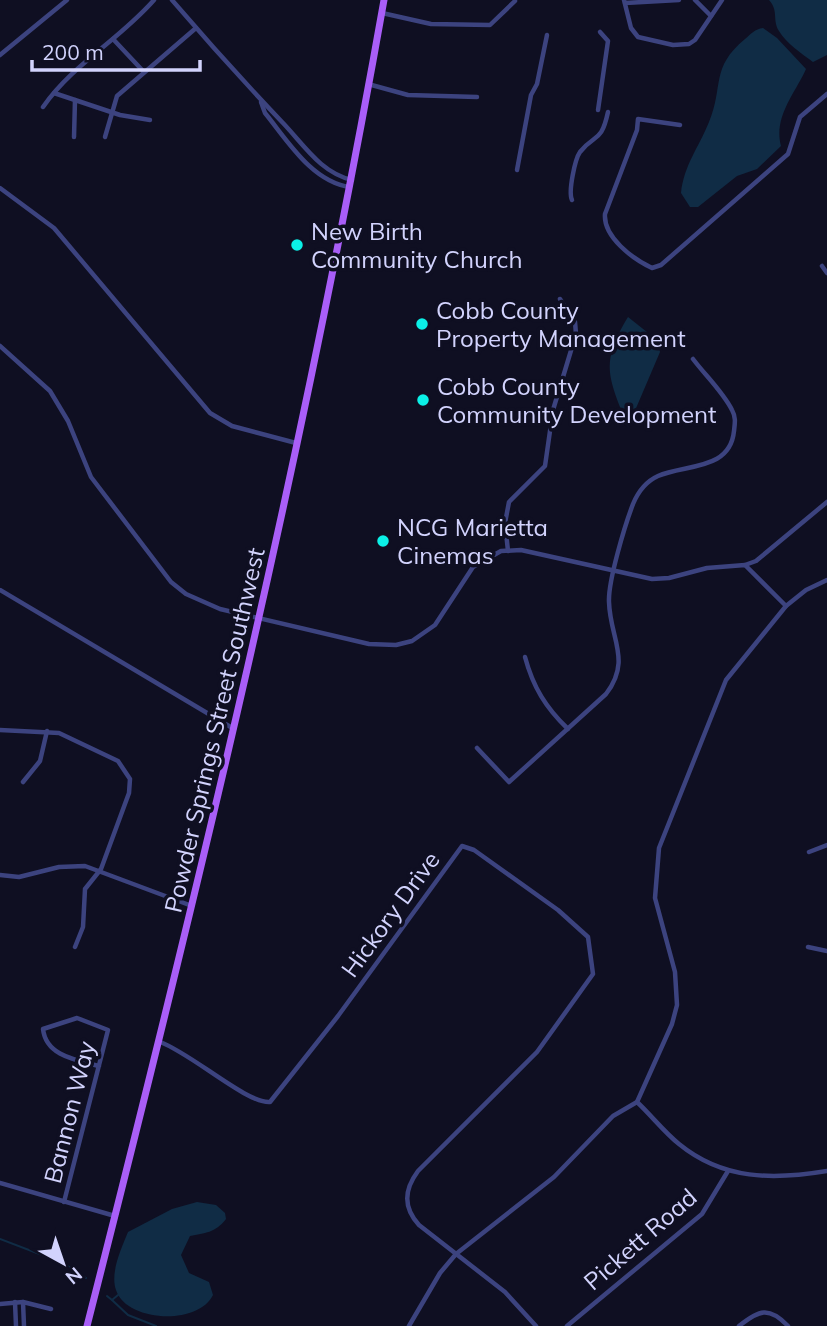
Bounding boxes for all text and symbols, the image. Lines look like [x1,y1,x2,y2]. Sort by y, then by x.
scale bar [32,28,200,72]
text: 200 m [42,39,104,65]
place label: New Birth Community Church [311,216,522,274]
marker: New Birth Community Church [289,237,305,253]
place label: Cobb County Property Management [436,295,686,353]
marker: Cobb County Property Management [414,316,430,332]
place label: Cobb County Community Development [437,371,716,429]
marker: Cobb County Community Development [415,392,431,408]
place label: NCG Marietta Cinemas [397,512,548,570]
marker: NCG Marietta Cinemas [375,533,391,549]
street label: Powder Springs Street Southwest [157,545,271,915]
street label: Hickory Drive [334,845,446,983]
street label: Bannon Way [37,1038,101,1186]
street label: Pickett Road [577,1182,703,1296]
north arrow [28,1228,98,1298]
text: N [61,1262,87,1290]

